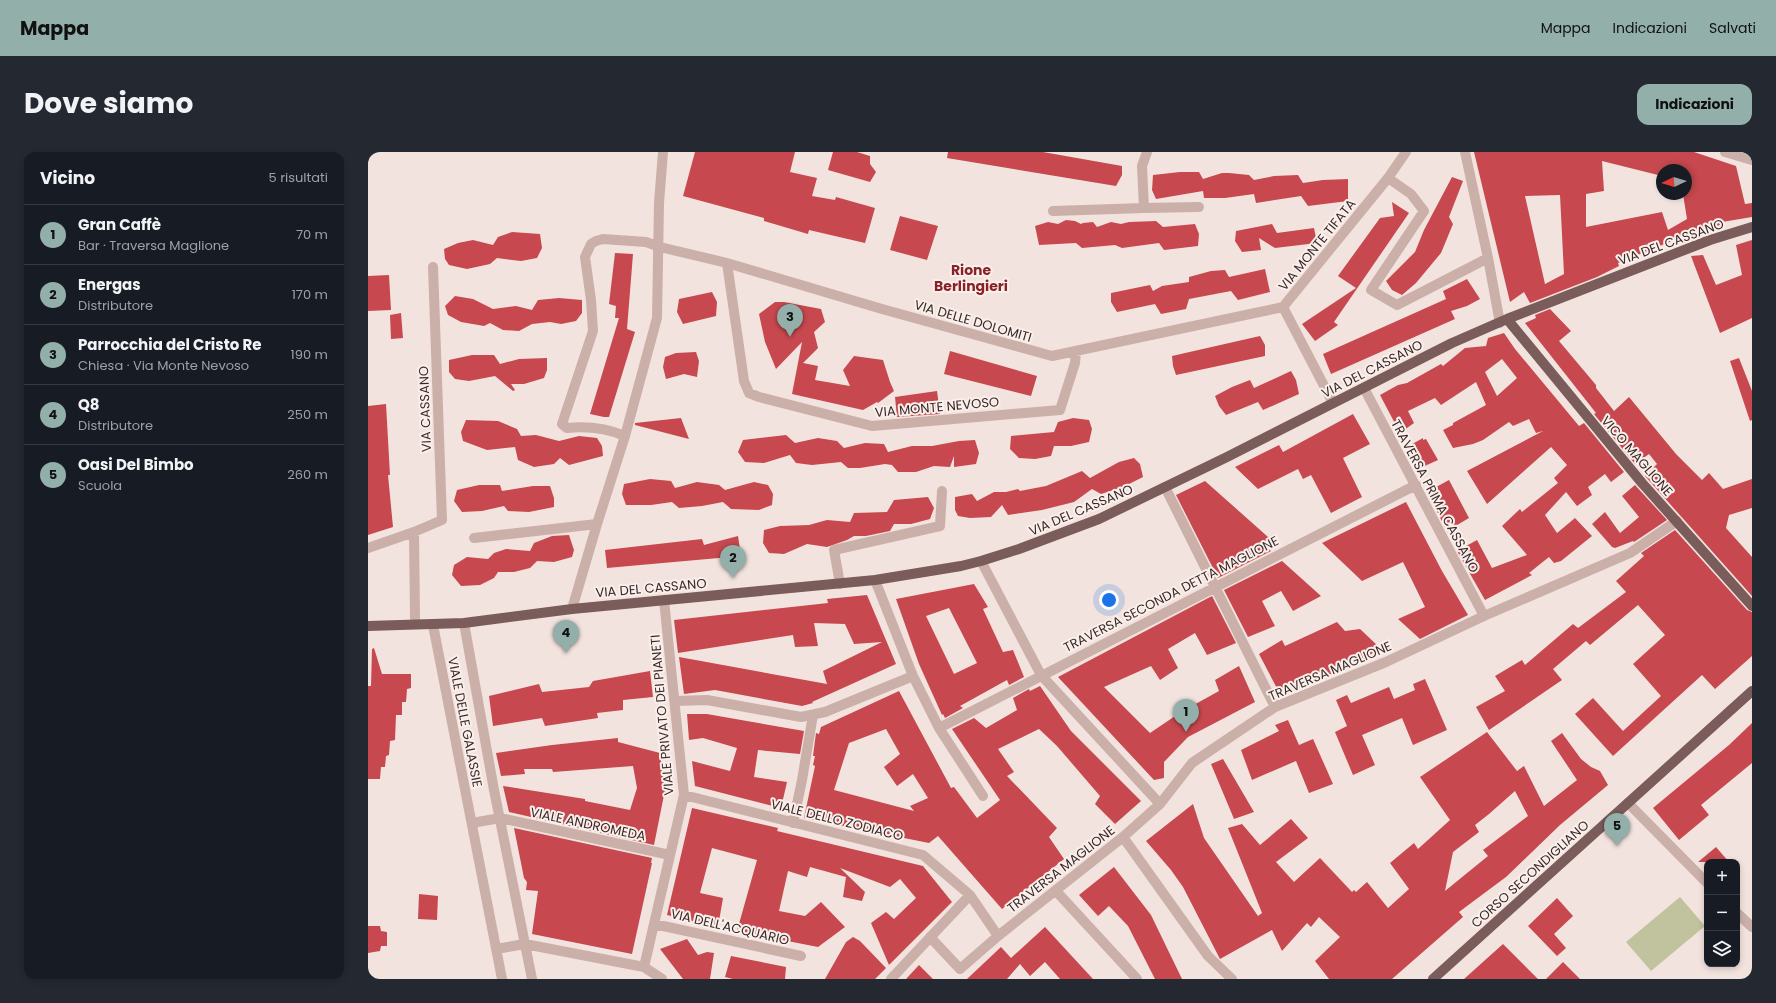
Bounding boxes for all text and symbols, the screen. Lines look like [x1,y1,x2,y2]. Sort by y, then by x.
text: Mappa [20,15,89,42]
text: Mappa [1541,18,1591,38]
text: Indicazioni [1613,18,1687,38]
text: Salvati [1709,18,1756,38]
text: Dove siamo [24,84,193,123]
button: Indicazioni [1637,84,1752,125]
north arrow [1656,164,1692,200]
text: Vicino [40,166,95,190]
text: 5 risultati [269,168,328,187]
street label: VIA MONTE TIFATA [1274,195,1360,295]
text: Gran Caffè [78,214,161,235]
street label: VIA DEL CASSANO [1615,214,1727,270]
text: 1 [51,225,55,244]
text: 70 m [296,225,328,244]
text: Bar · Traversa Maglione [78,236,229,255]
district label: Rione Berlingieri [934,260,1008,296]
text: Energas [78,274,141,295]
text: 2 [49,285,57,304]
text: 170 m [292,285,328,304]
street label: VIA DELLE DOLOMITI [912,295,1034,347]
text: Distributore [78,296,153,315]
pin: 3 [777,304,803,337]
text: Parrocchia del Cristo Re [78,334,262,355]
street label: VIA DEL CASSANO [1318,335,1426,403]
text: 3 [49,345,57,364]
text: 190 m [291,345,328,364]
text: Chiesa · Via Monte Nevoso [78,356,249,375]
street label: VIA CASSANO [414,365,436,453]
street label: VIA MONTE NEVOSO [874,392,1000,422]
text: Q8 [78,394,100,415]
text: 4 [49,405,57,424]
text: 250 m [287,405,328,424]
street label: VICO MAGLIONE [1597,412,1677,500]
text: Distributore [78,416,153,435]
street label: TRAVERSA PRIMA CASSANO [1386,416,1484,576]
text: Oasi Del Bimbo [78,454,194,475]
text: 5 [49,465,57,484]
text: 260 m [287,465,328,484]
text: Scuola [78,476,122,495]
street label: VIA DEL CASSANO [1026,479,1136,541]
street label: TRAVERSA SECONDA DETTA MAGLIONE [1060,531,1282,657]
pin: 2 [720,545,746,578]
street label: VIA DEL CASSANO [595,574,707,602]
your location [1099,590,1119,610]
pin: 4 [553,620,579,653]
street label: VIALE PRIVATO DEI PIANETI [645,634,679,796]
street label: TRAVERSA MAGLIONE [1266,636,1394,706]
street label: VIALE DELLE GALASSIE [443,655,487,789]
pin: 1 [1173,699,1199,732]
street label: VIALE DELLO ZODIACO [769,794,905,846]
street label: VIALE ANDROMEDA [529,802,648,846]
pin: 5 [1604,813,1630,846]
street label: CORSO SECONDIGLIANO [1467,816,1593,932]
street label: TRAVERSA MAGLIONE [1003,821,1119,917]
map controls [1704,859,1740,967]
button: + [1704,859,1740,895]
button: − [1704,895,1740,931]
street label: VIA DELL'ACQUARIO [669,904,791,950]
button: layers [1704,931,1740,967]

